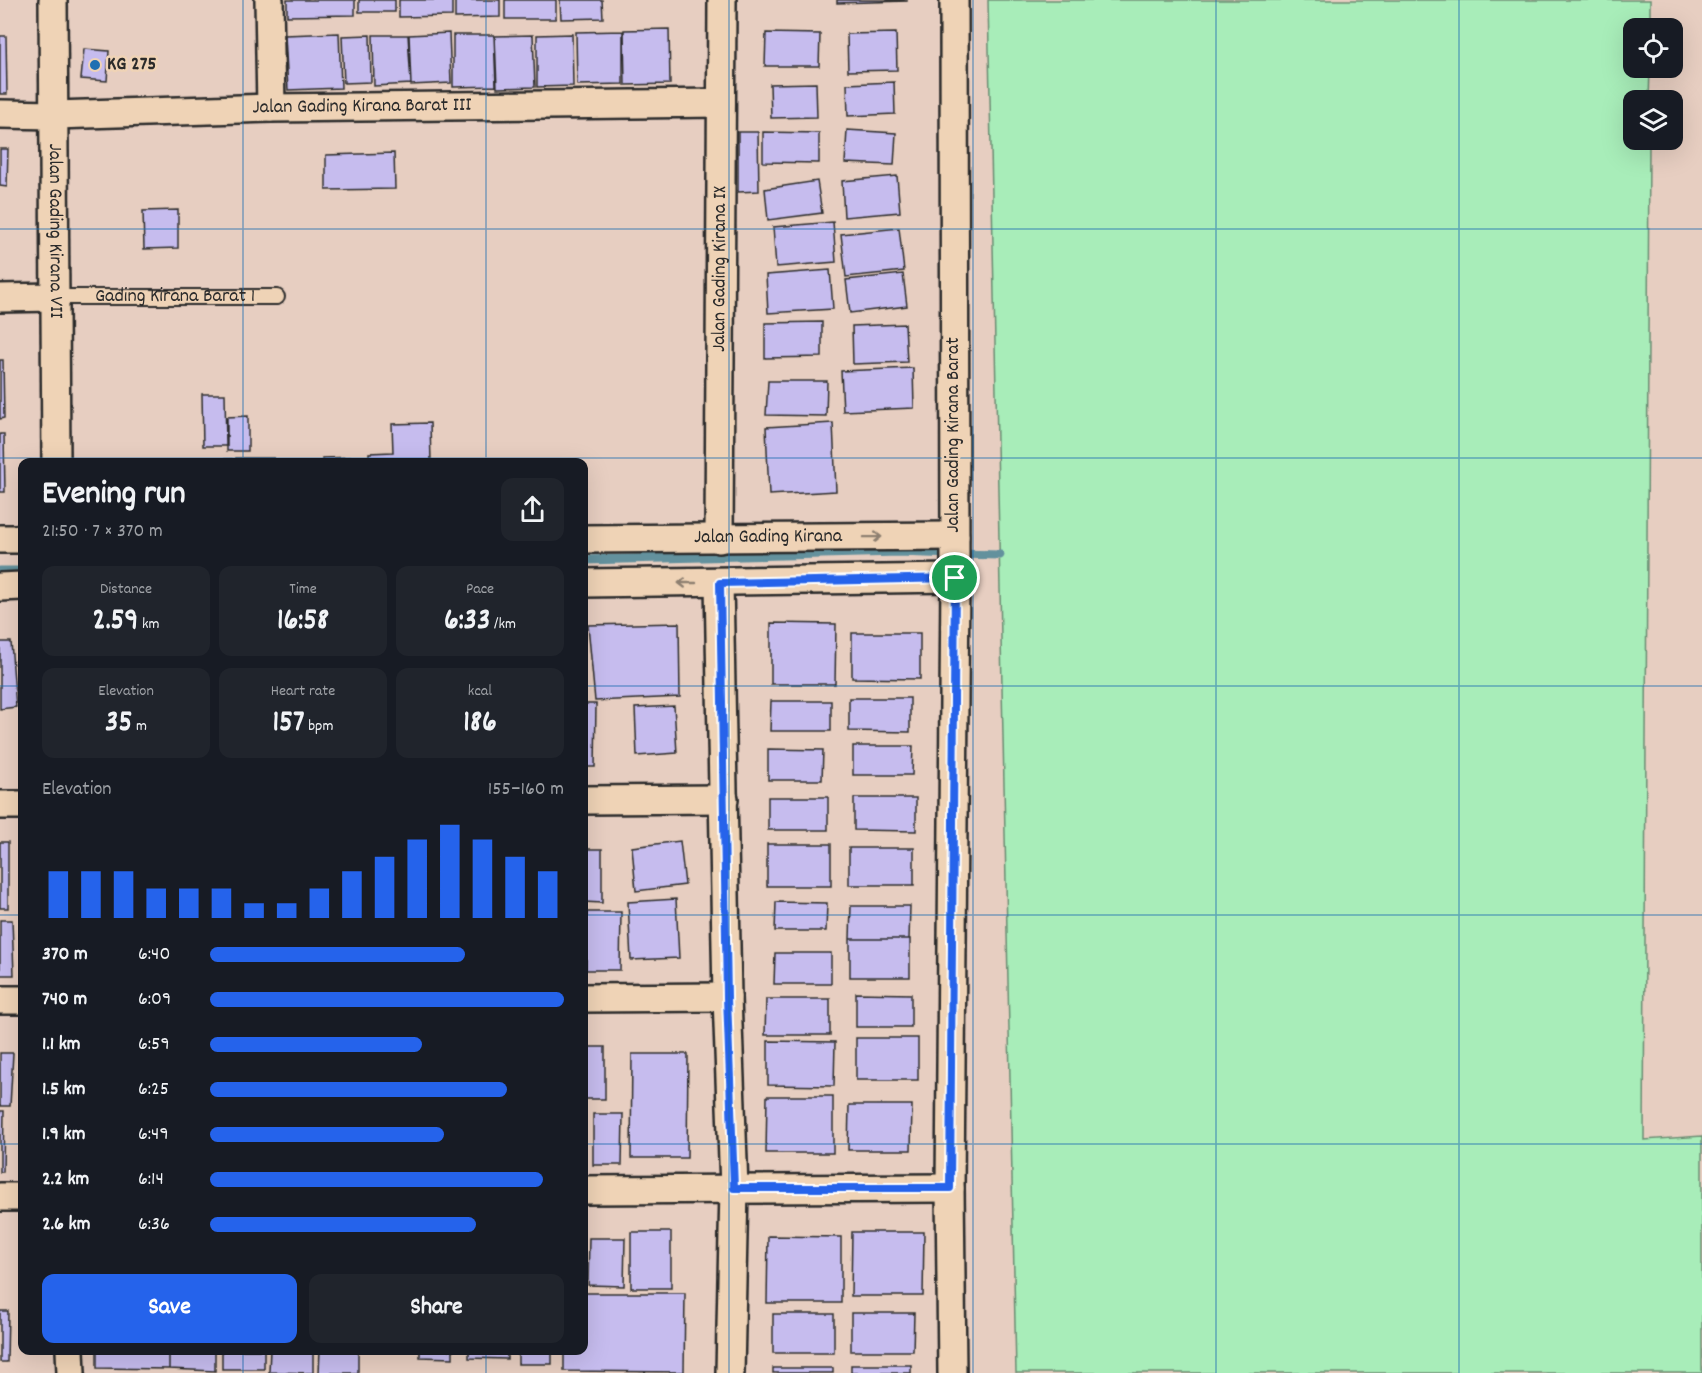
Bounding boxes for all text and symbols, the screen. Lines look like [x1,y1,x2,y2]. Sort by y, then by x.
map controls [1623,18,1683,150]
button: locate [1623,18,1683,78]
place label: KG 275 [107,51,157,79]
marker: KG 275 [88,58,102,72]
button: layers [1623,90,1683,150]
street label: Jalan Gading Kirana Barat III [252,92,472,123]
street label: Jalan Gading Kirana VII [40,143,69,319]
street label: Jalan Gading Kirana IX [706,186,735,352]
street label: Gading Kirana Barat 1 [95,283,255,311]
street label: Jalan Gading Kirana Barat [940,337,968,533]
text: Evening run [42,472,186,519]
button: share [501,478,564,541]
text: 21:50 · 7 × 370 m [42,518,163,546]
street label: Jalan Gading Kirana [694,523,843,552]
one-way arrow [862,531,882,543]
pin [929,552,980,603]
icon: arrive [938,561,971,594]
one-way arrow [677,577,697,589]
text: Distance [100,578,152,601]
text: Time [289,578,317,601]
text: Pace [466,578,494,601]
text: 2.59 [93,601,138,644]
text: 16:58 [277,601,329,644]
text: 6:33 [444,601,490,644]
text: km [138,613,159,636]
text: /km [490,613,516,636]
text: Elevation [98,680,154,703]
text: Heart rate [271,680,335,703]
text: kcal [468,680,492,703]
text: 35 [105,703,132,746]
text: 157 [273,703,304,746]
text: 186 [463,703,497,746]
text: m [132,715,147,738]
text: bpm [304,715,333,738]
text: Elevation [42,776,112,804]
text: 155–160 m [488,776,564,804]
text: 370 m [42,941,88,969]
text: 6:40 [138,941,170,969]
text: 740 m [42,986,87,1014]
text: 6:09 [138,986,171,1014]
text: 1.1 km [42,1031,81,1059]
text: 6:59 [138,1031,170,1059]
text: 1.5 km [42,1076,85,1104]
text: 6:25 [138,1076,169,1104]
text: 1.9 km [42,1121,85,1149]
text: 6:49 [138,1121,169,1149]
text: 2.2 km [42,1166,89,1194]
text: 6:14 [138,1166,164,1194]
text: 2.6 km [42,1211,90,1239]
text: 6:36 [138,1211,170,1239]
button: Save [42,1274,297,1343]
button: Share [309,1274,564,1343]

